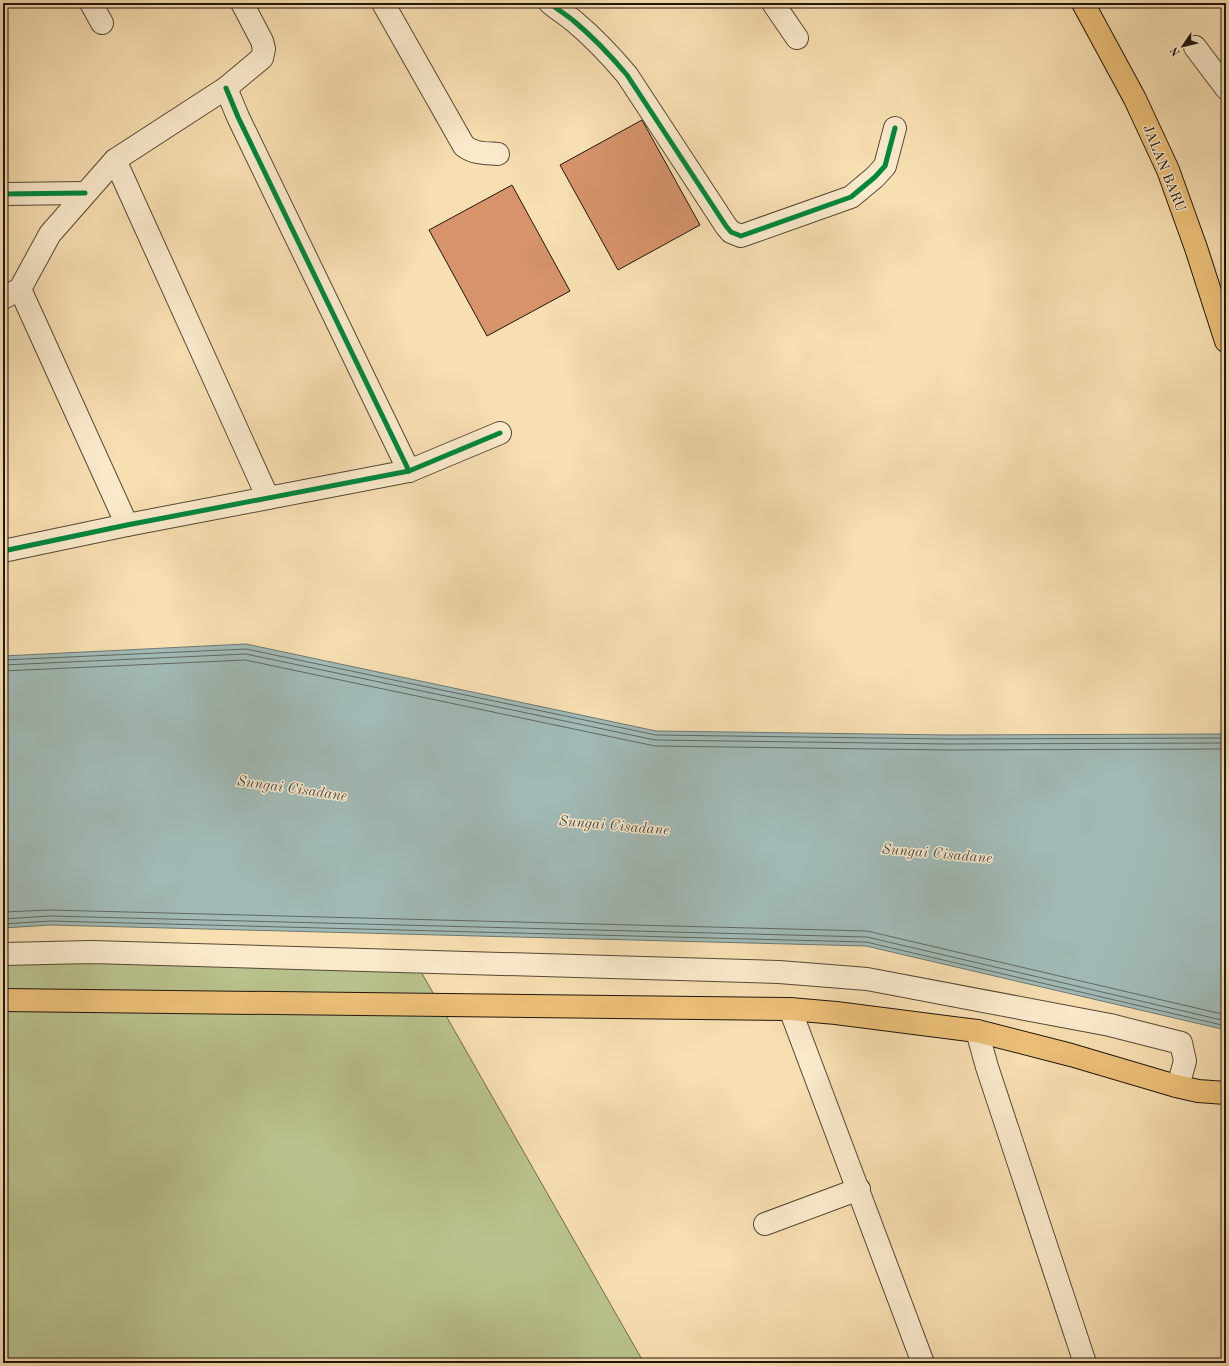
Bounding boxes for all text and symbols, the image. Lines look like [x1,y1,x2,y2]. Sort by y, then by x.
north arrow [1163,26,1203,66]
text: N [1169,44,1183,57]
street label: JALAN BARU [1140,123,1188,214]
water label: Sungai Cisadane [236,774,348,805]
water label: Sungai Cisadane [558,814,670,839]
water label: Sungai Cisadane [881,842,993,867]

